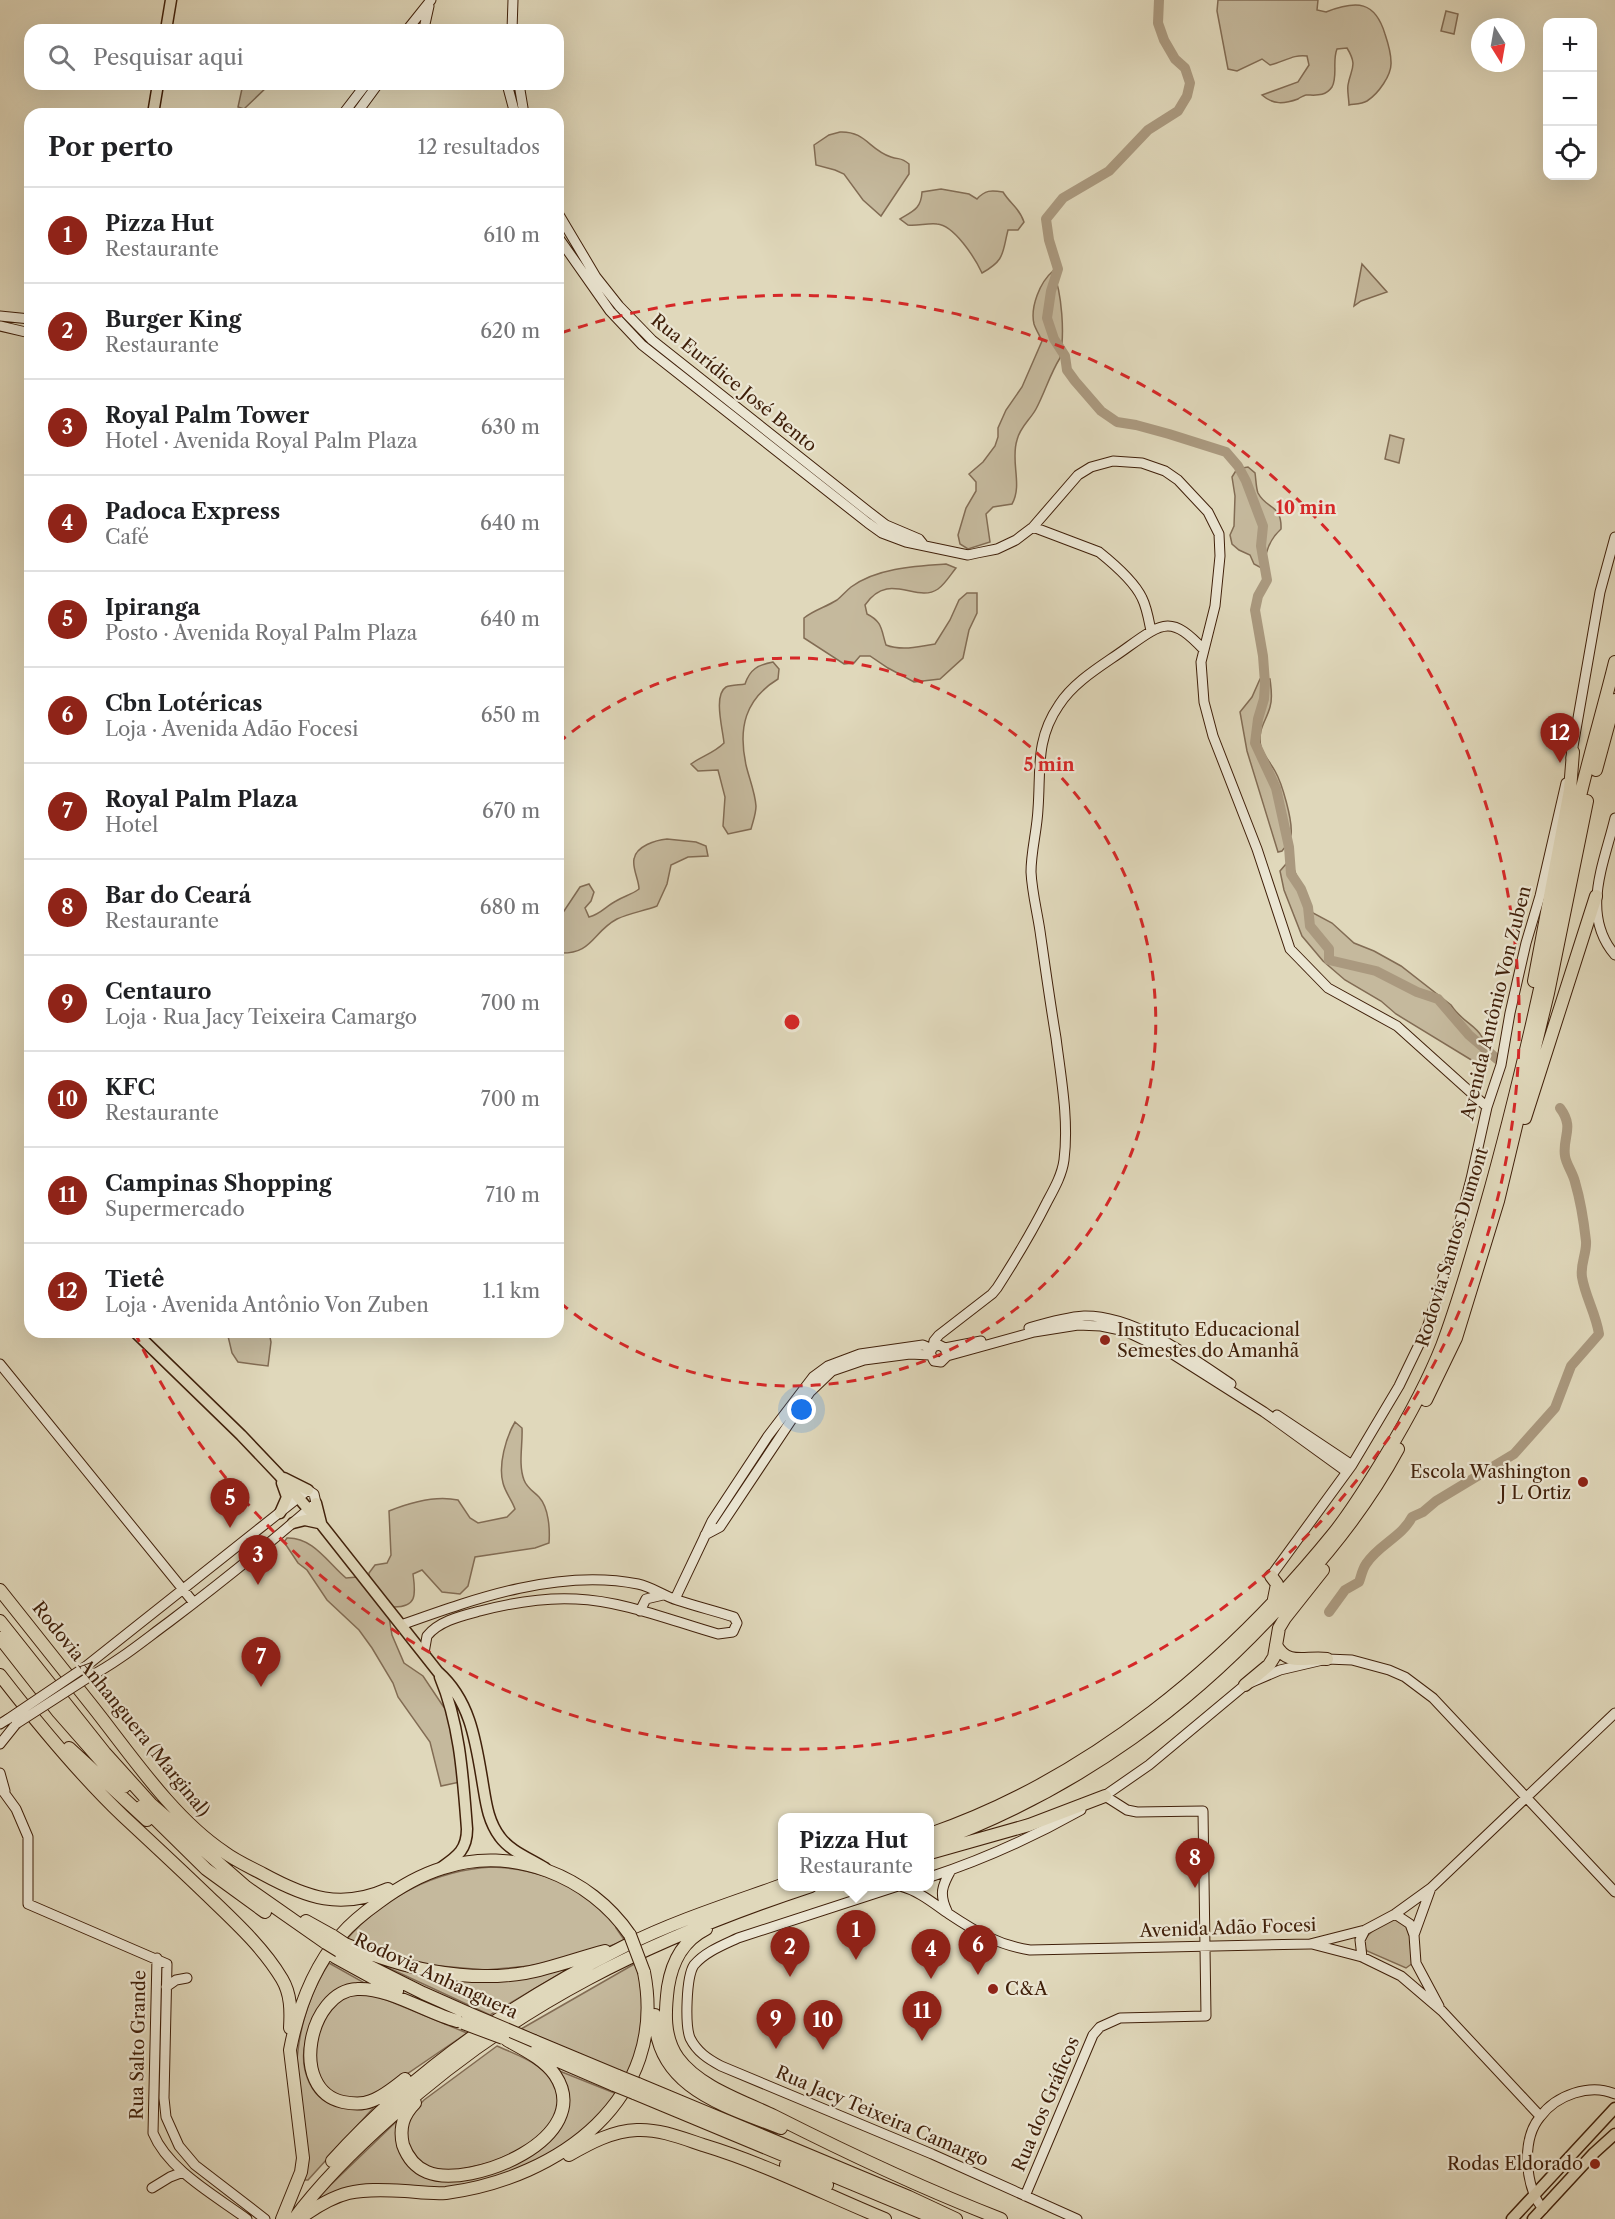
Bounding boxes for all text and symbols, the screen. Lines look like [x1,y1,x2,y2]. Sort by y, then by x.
north arrow [1471,18,1525,72]
map controls [1543,18,1597,180]
button: + [1543,18,1597,72]
search box [24,24,564,90]
icon: search [45,41,78,74]
text: Pesquisar aqui [93,44,243,71]
button: − [1543,72,1597,126]
button: locate [1543,126,1597,180]
text: Por perto [48,131,173,163]
text: 12 resultados [418,135,540,159]
text: Pizza Hut [105,210,214,237]
text: 1 [63,223,72,247]
text: 610 m [483,223,540,247]
text: Restaurante [105,237,219,261]
text: Burger King [105,306,242,333]
street label: Rua Eurídice José Bento [647,309,821,457]
text: 2 [62,319,73,343]
text: 620 m [480,319,540,343]
text: Restaurante [105,333,219,357]
text: Royal Palm Tower [105,402,309,429]
text: 3 [62,415,73,439]
text: 630 m [481,415,540,439]
text: Hotel · Avenida Royal Palm Plaza [105,429,418,453]
text: 10 min [1276,497,1337,519]
text: Padoca Express [105,498,280,525]
text: 4 [62,511,73,535]
text: 640 m [480,511,540,535]
text: Café [105,525,149,549]
text: Ipiranga [105,594,200,621]
text: 5 [62,607,73,631]
text: 640 m [480,607,540,631]
text: Posto · Avenida Royal Palm Plaza [105,621,417,645]
text: Cbn Lotéricas [105,690,262,717]
text: 6 [62,703,73,727]
text: 650 m [481,703,540,727]
pin: 12 [1540,714,1580,763]
text: Loja · Avenida Adão Focesi [105,717,358,741]
text: 5 min [1023,754,1075,776]
text: Royal Palm Plaza [105,786,298,813]
text: 7 [62,799,73,823]
text: 670 m [482,799,540,823]
text: Hotel [105,813,158,837]
text: Bar do Ceará [105,882,251,909]
street label: Avenida Antônio Von Zuben [1456,884,1536,1123]
text: 8 [61,895,74,919]
text: 680 m [480,895,540,919]
text: Restaurante [105,909,219,933]
text: Centauro [105,978,212,1005]
text: 9 [62,991,73,1015]
text: 700 m [481,991,540,1015]
text: Loja · Rua Jacy Teixeira Camargo [105,1005,417,1029]
centre of rings [782,1012,802,1032]
text: KFC [105,1074,155,1101]
text: 10 [57,1087,78,1111]
text: 700 m [481,1087,540,1111]
text: Restaurante [105,1101,219,1125]
street label: Rodovia Santos Dumont [1411,1144,1493,1349]
text: Campinas Shopping [105,1170,332,1197]
text: 11 [59,1183,77,1207]
text: 710 m [485,1183,540,1207]
text: Supermercado [105,1197,245,1221]
text: Tietê [105,1266,165,1293]
text: 12 [57,1279,78,1303]
text: 1.1 km [482,1279,540,1303]
text: Loja · Avenida Antônio Von Zuben [105,1293,429,1317]
place label: Instituto Educacional Semestes do Amanhã [1117,1319,1300,1362]
marker: Instituto Educacional Semestes do Amanhã [1098,1333,1112,1347]
your location [787,1395,816,1424]
place label: Escola Washington J L Ortiz [1410,1461,1571,1504]
marker: Escola Washington J L Ortiz [1576,1475,1590,1489]
pin: 5 [210,1478,250,1528]
pin: 3 [238,1536,278,1585]
street label: Rodovia Anhanguera (Marginal) [27,1597,215,1821]
pin: 7 [242,1638,280,1687]
popup [778,1813,934,1891]
text: Pizza Hut [799,1827,908,1854]
pin: 8 [1176,1838,1214,1888]
text: Restaurante [799,1854,913,1878]
pin: 1 [836,1910,876,1960]
street label: Avenida Adão Focesi [1138,1914,1317,1942]
pin: 6 [958,1926,998,1975]
street label: Rodovia Anhanguera [351,1928,522,2024]
pin: 2 [770,1928,810,1977]
pin: 4 [912,1930,950,1979]
street label: Rua Salto Grande [126,1970,150,2120]
place label: C&A [1005,1978,1048,2000]
marker: C&A [986,1982,1000,1996]
pin: 11 [902,1992,942,2041]
pin: 9 [756,2000,796,2049]
pin: 10 [804,2000,842,2050]
street label: Rua dos Gráficos [1008,2033,1084,2175]
street label: Rua Jacy Teixeira Camargo [772,2061,992,2171]
place label: Rodas Eldorado [1447,2153,1583,2175]
marker: Rodas Eldorado [1588,2157,1602,2171]

